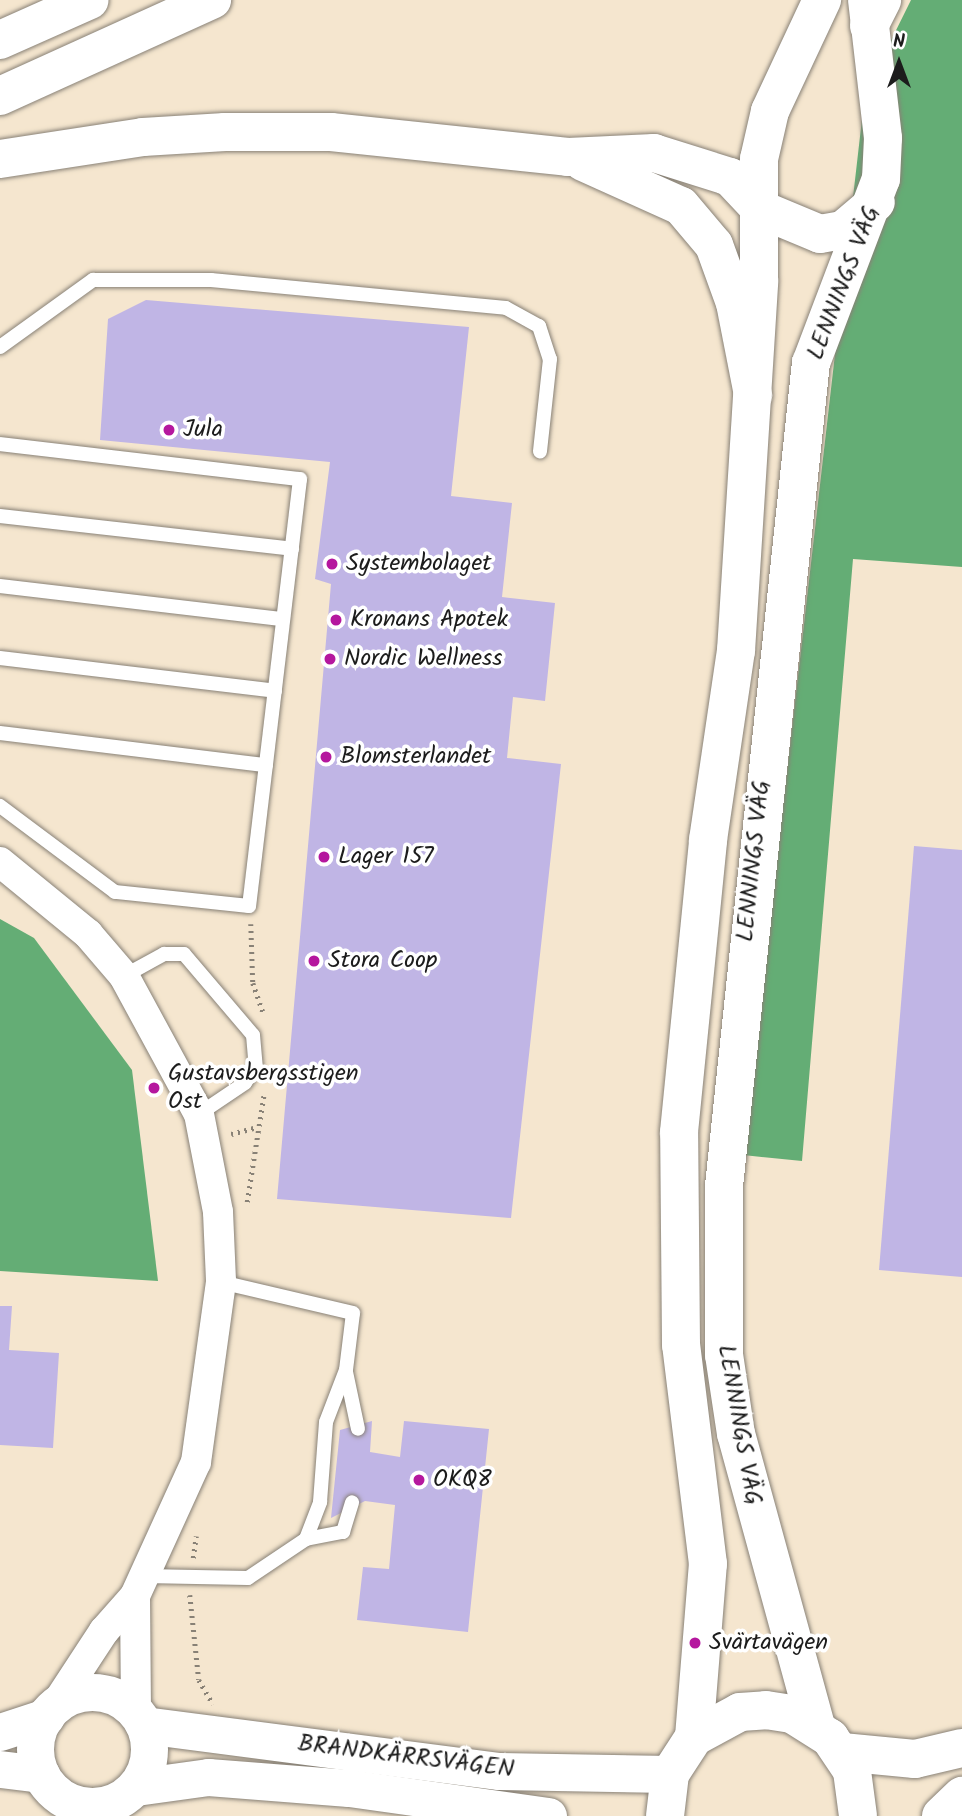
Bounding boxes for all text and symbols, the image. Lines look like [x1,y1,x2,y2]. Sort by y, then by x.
text: N [893,27,905,57]
north arrow [864,28,934,98]
street label: LENNINGS VÄG [801,202,887,364]
place label: Jula [183,416,223,444]
marker: Jula [161,422,177,438]
place label: Systembolaget [346,550,492,578]
marker: Systembolaget [324,556,340,572]
place label: Kronans Apotek [350,606,508,634]
marker: Kronans Apotek [328,612,344,628]
place label: Nordic Wellness [344,645,502,673]
marker: Nordic Wellness [322,651,338,667]
place label: Blomsterlandet [340,743,491,771]
marker: Blomsterlandet [318,749,334,765]
street label: LENNINGS VÄG [731,779,777,943]
place label: Lager 157 [338,843,434,871]
marker: Lager 157 [316,849,332,865]
place label: Stora Coop [328,947,437,975]
marker: Stora Coop [306,953,322,969]
place label: Gustavsbergsstigen Ost [168,1060,359,1116]
marker: Gustavsbergsstigen Ost [146,1080,162,1096]
street label: LENNINGS VÄG [711,1343,767,1507]
place label: OKQ8 [433,1466,492,1494]
marker: OKQ8 [411,1472,427,1488]
place label: Svärtavägen [709,1629,828,1657]
marker: Svärtavägen [687,1635,703,1651]
street label: BRANDKÄRRSVÄGEN [296,1729,516,1785]

